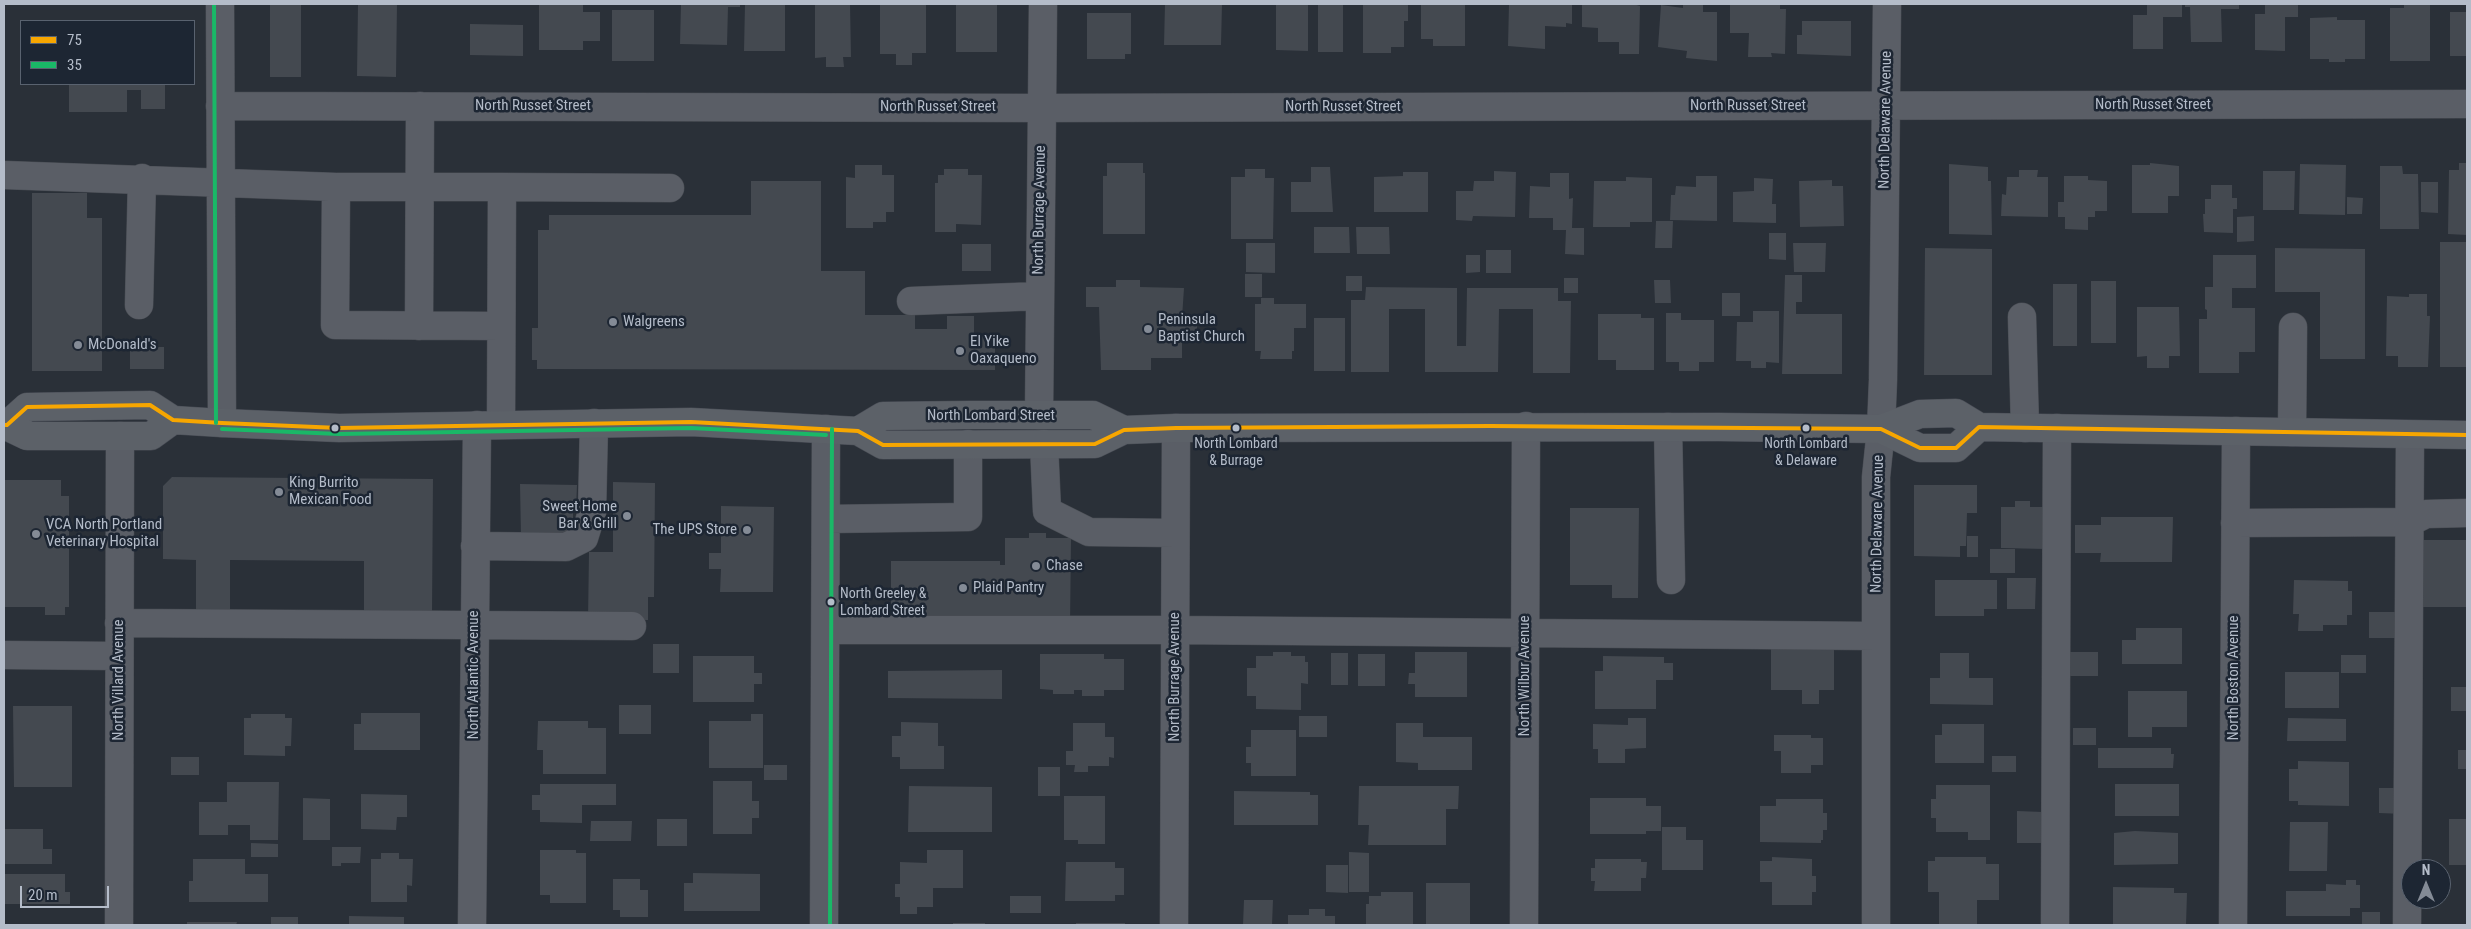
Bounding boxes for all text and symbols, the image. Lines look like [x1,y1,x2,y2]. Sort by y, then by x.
legend [20,20,195,85]
text: 75 [67,31,82,49]
street label: North Delaware Avenue [1876,51,1896,189]
text: 35 [67,56,82,74]
street label: North Russet Street [2095,96,2211,114]
street label: North Russet Street [475,97,591,115]
street label: North Russet Street [1690,97,1806,115]
street label: North Russet Street [880,98,996,116]
street label: North Russet Street [1285,98,1401,116]
street label: North Burrage Avenue [1030,145,1050,275]
place label: Peninsula Baptist Church [1158,311,1245,346]
place label: Walgreens [623,313,685,331]
marker: Walgreens [607,316,619,328]
marker: Peninsula Baptist Church [1142,323,1154,335]
place label: El Yike Oaxaqueno [970,333,1037,368]
place label: McDonald's [88,336,157,354]
marker: McDonald's [72,339,84,351]
marker: El Yike Oaxaqueno [954,345,966,357]
street label: North Lombard Street [927,407,1055,425]
unlabelled marker [330,423,340,433]
marker: North Lombard & Burrage [1231,423,1241,433]
marker: North Lombard & Delaware [1801,423,1811,433]
place label: North Lombard & Burrage [1194,436,1278,468]
place label: North Lombard & Delaware [1764,436,1848,468]
street label: North Delaware Avenue [1868,455,1888,593]
place label: King Burrito Mexican Food [289,474,372,509]
marker: King Burrito Mexican Food [273,486,285,498]
place label: Sweet Home Bar & Grill [542,498,617,533]
marker: Sweet Home Bar & Grill [621,510,633,522]
place label: VCA North Portland Veterinary Hospital [46,516,162,551]
place label: The UPS Store [652,521,737,539]
marker: The UPS Store [741,524,753,536]
marker: VCA North Portland Veterinary Hospital [30,528,42,540]
place label: Chase [1046,557,1083,575]
marker: Chase [1030,560,1042,572]
place label: Plaid Pantry [973,579,1044,597]
marker: Plaid Pantry [957,582,969,594]
place label: North Greeley & Lombard Street [840,586,926,618]
marker: North Greeley & Lombard Street [826,597,836,607]
street label: North Atlantic Avenue [465,610,483,740]
street label: North Burrage Avenue [1166,612,1184,742]
street label: North Wilbur Avenue [1516,615,1534,737]
street label: North Boston Avenue [2225,615,2243,741]
street label: North Villard Avenue [110,619,128,741]
north arrow [2401,859,2451,909]
text: N [2422,862,2430,878]
scale bar [22,876,111,908]
text: 20 m [28,886,58,904]

